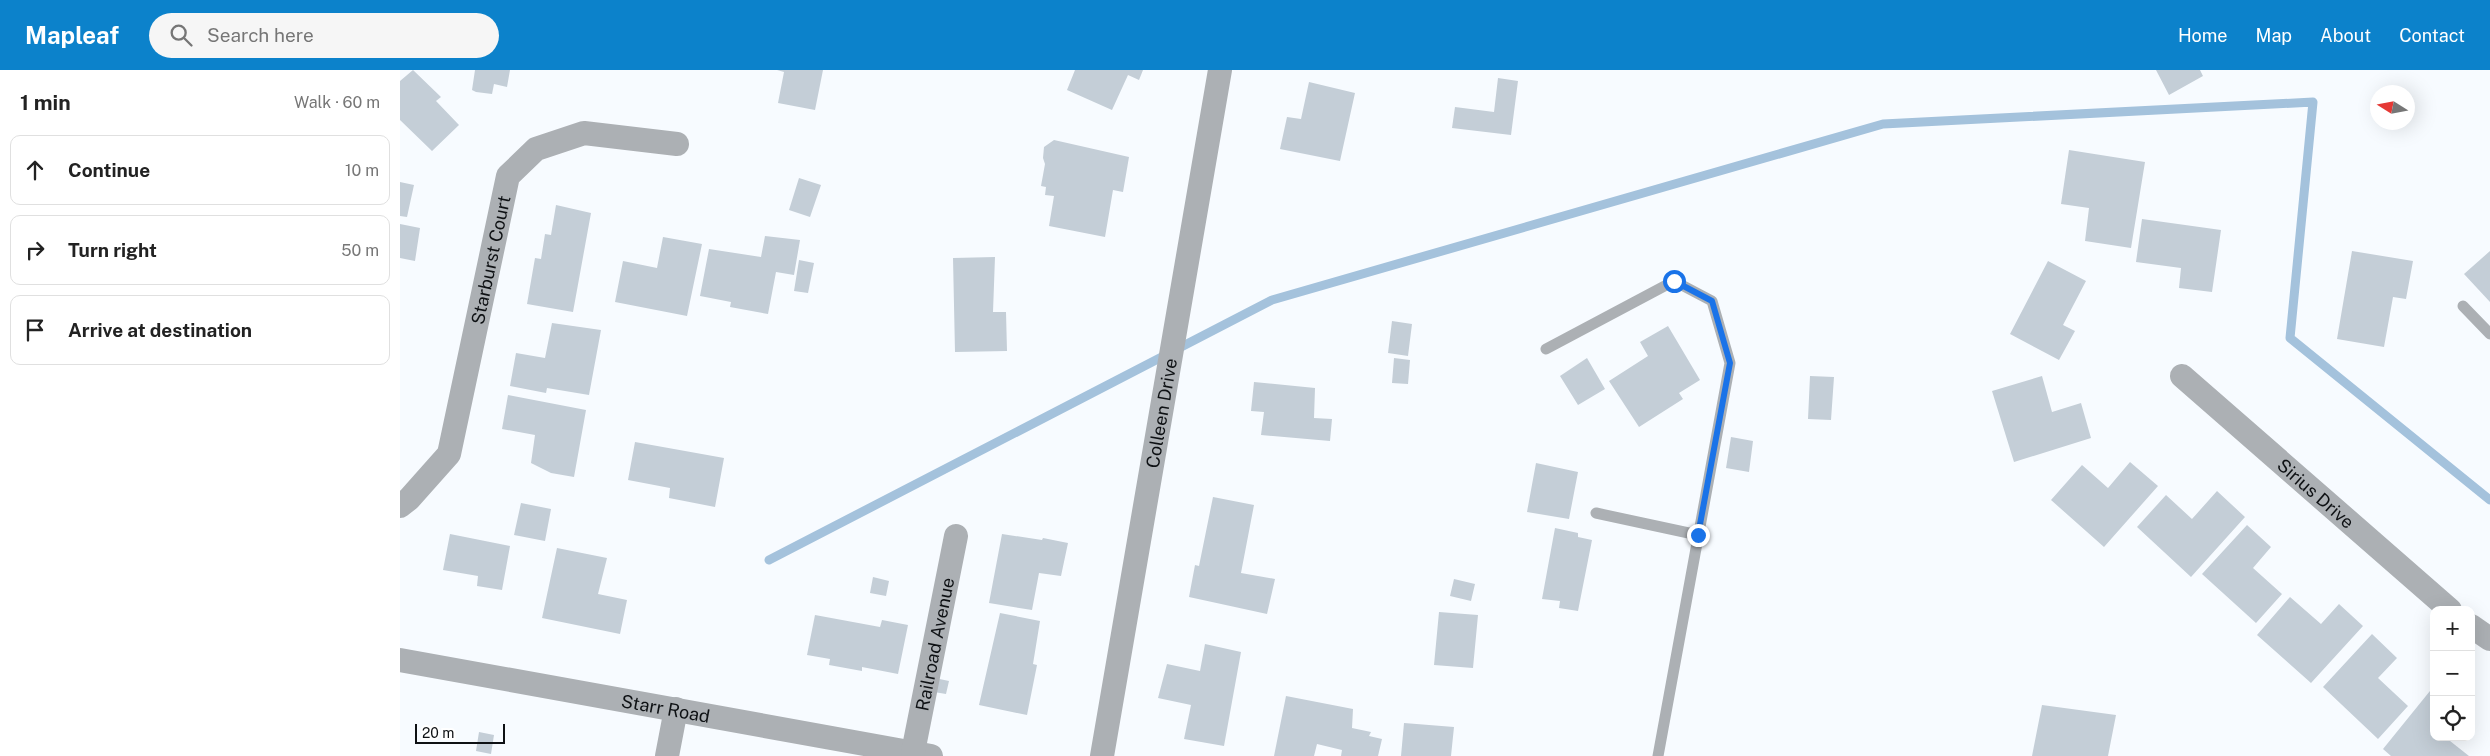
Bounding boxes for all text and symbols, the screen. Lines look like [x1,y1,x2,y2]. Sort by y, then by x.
search box [149,13,499,58]
text: Mapleaf [25,21,119,49]
icon: search [167,21,195,49]
text: Search here [207,24,314,46]
text: Home [2178,25,2228,46]
text: Map [2256,25,2292,46]
text: About [2320,25,2371,46]
text: Contact [2399,25,2465,46]
north arrow [2370,85,2415,130]
text: 1 min [20,90,71,115]
text: Walk · 60 m [294,93,380,112]
icon: ahead [21,156,49,184]
text: Continue [68,159,150,181]
text: 10 m [345,161,379,180]
street label: Starburst Court [466,194,514,326]
icon: right [21,236,49,264]
text: Turn right [68,239,157,261]
text: 50 m [341,241,379,260]
route start [1663,270,1686,293]
icon: arrive [21,316,49,344]
text: Arrive at destination [68,319,252,341]
street label: Colleen Drive [1141,357,1181,470]
street label: Sirius Drive [2273,454,2359,532]
route end [1687,524,1710,547]
street label: Railroad Avenue [911,575,958,713]
map controls [2430,606,2475,741]
button: + [2430,606,2475,651]
button: − [2430,651,2475,696]
street label: Starr Road [620,690,712,726]
button: locate [2430,696,2475,741]
scale bar [415,721,505,744]
text: 20 m [422,725,454,741]

